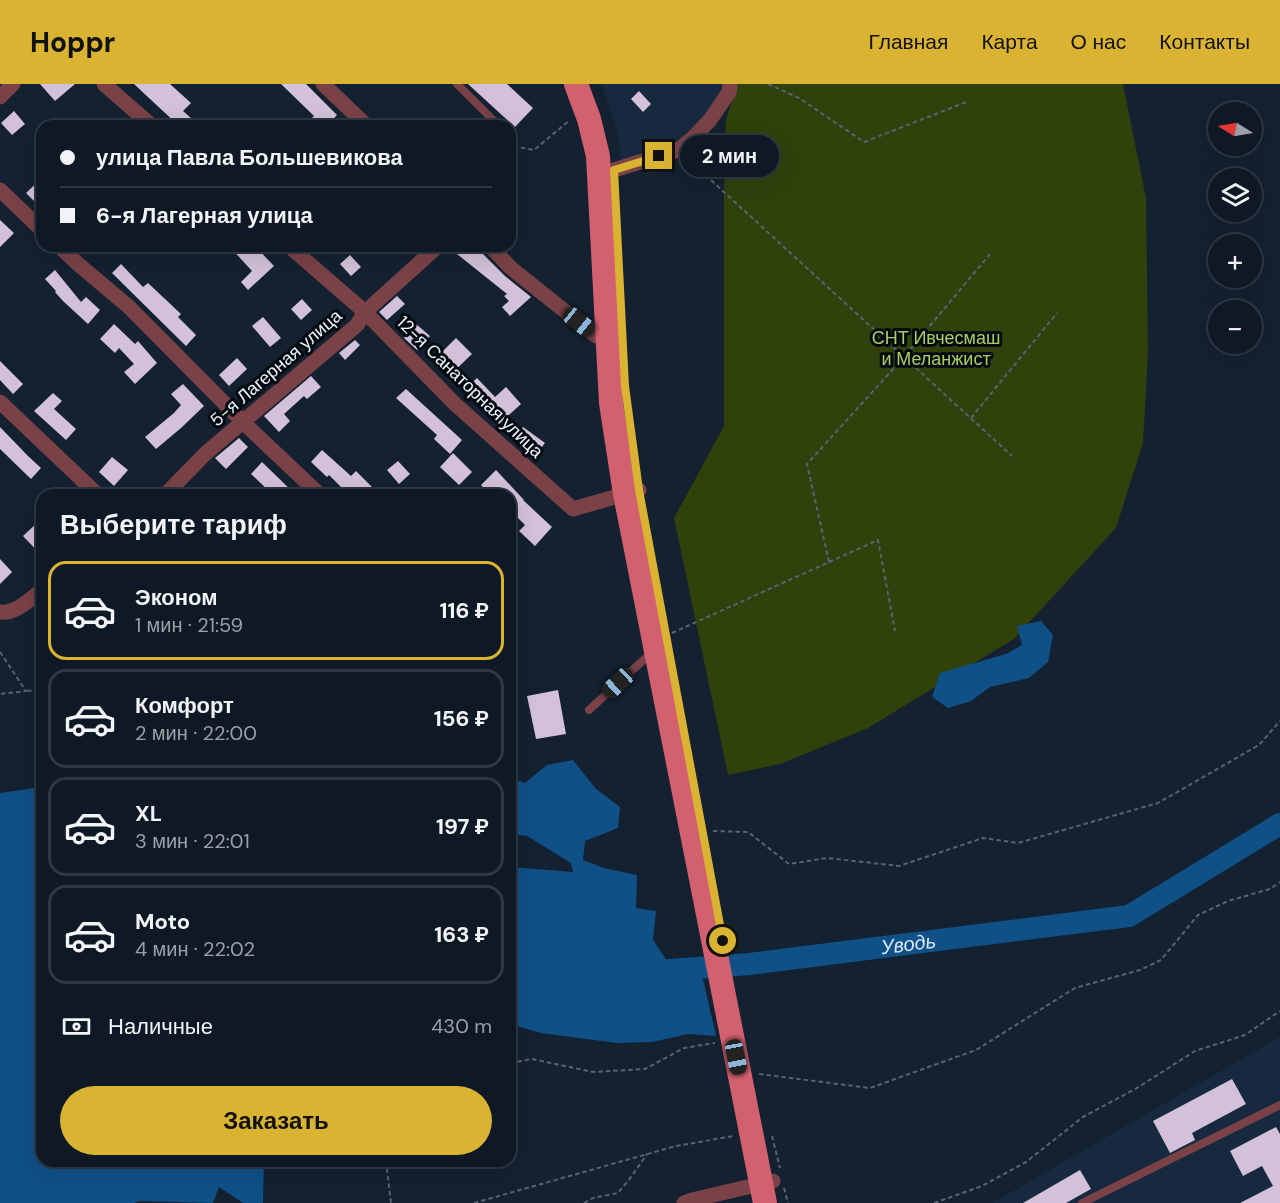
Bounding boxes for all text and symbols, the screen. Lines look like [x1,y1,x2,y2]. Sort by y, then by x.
text: Hoppr [30,24,115,61]
text: Главная [868,28,948,56]
text: Карта [981,28,1038,56]
text: О нас [1071,28,1126,56]
text: Контакты [1159,28,1250,56]
north arrow [1208,102,1262,156]
map controls [1208,102,1262,354]
callout: 2 мин [680,135,779,177]
route end [645,142,672,169]
text: улица Павла Большевикова [96,143,403,172]
text: 2 мин [702,143,757,169]
button: layers [1208,168,1262,222]
text: 6-я Лагерная улица [96,201,313,230]
button: + [1208,234,1262,288]
button: − [1208,300,1262,354]
street label: 5-я Лагерная улица [205,303,348,432]
car [559,304,599,340]
street label: 12-я Санаторная улица [392,311,549,464]
park label: СНТ Ивчесмаш и Меланжист [872,326,1000,371]
text: Выберите тариф [60,507,287,542]
text: Эконом [135,583,218,612]
icon: car [63,584,117,638]
text: 116 ₽ [439,596,489,625]
text: 1 мин · 21:59 [135,612,243,638]
car [599,664,637,702]
text: Комфорт [135,691,234,720]
icon: car [63,692,117,746]
text: 156 ₽ [434,704,489,733]
text: 2 мин · 22:00 [135,720,257,746]
text: XL [135,799,162,828]
icon: car [63,800,117,854]
text: 197 ₽ [436,812,489,841]
text: 3 мин · 22:01 [135,828,250,854]
text: Moto [135,907,190,936]
icon: car [63,908,117,962]
text: 163 ₽ [434,920,489,949]
route start [709,927,736,954]
water label: Уводь [879,928,937,960]
text: 4 мин · 22:02 [135,936,255,962]
icon: cash [60,1010,93,1043]
text: Наличные [108,1012,213,1041]
text: 430 m [431,1013,492,1039]
car [724,1038,748,1076]
button: Заказать [60,1086,492,1155]

